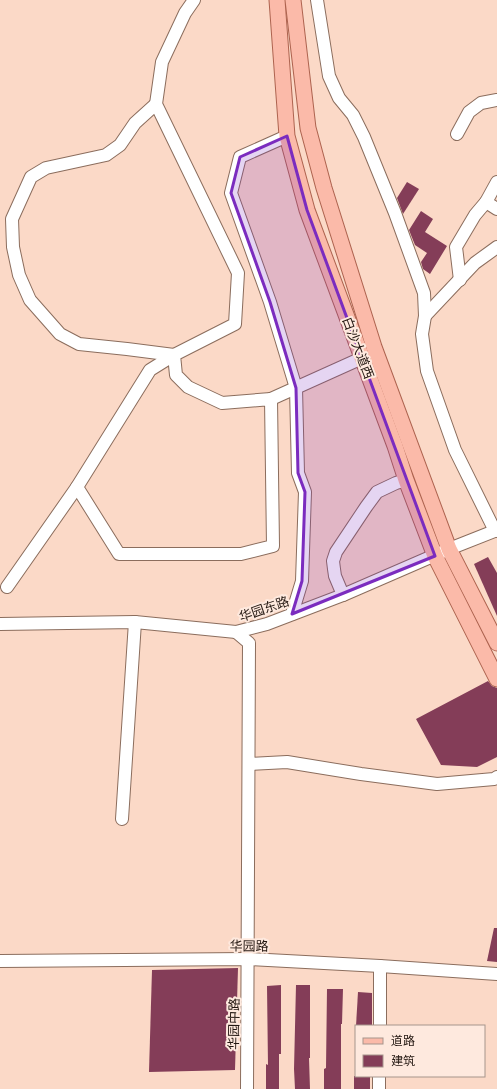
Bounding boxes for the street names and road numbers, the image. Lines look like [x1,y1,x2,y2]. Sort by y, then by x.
street label: 白沙大道西 [339,315,377,381]
street label: 华园东路 [237,593,291,625]
street label: 华园路 [229,938,269,954]
street label: 华园中路 [226,998,242,1050]

